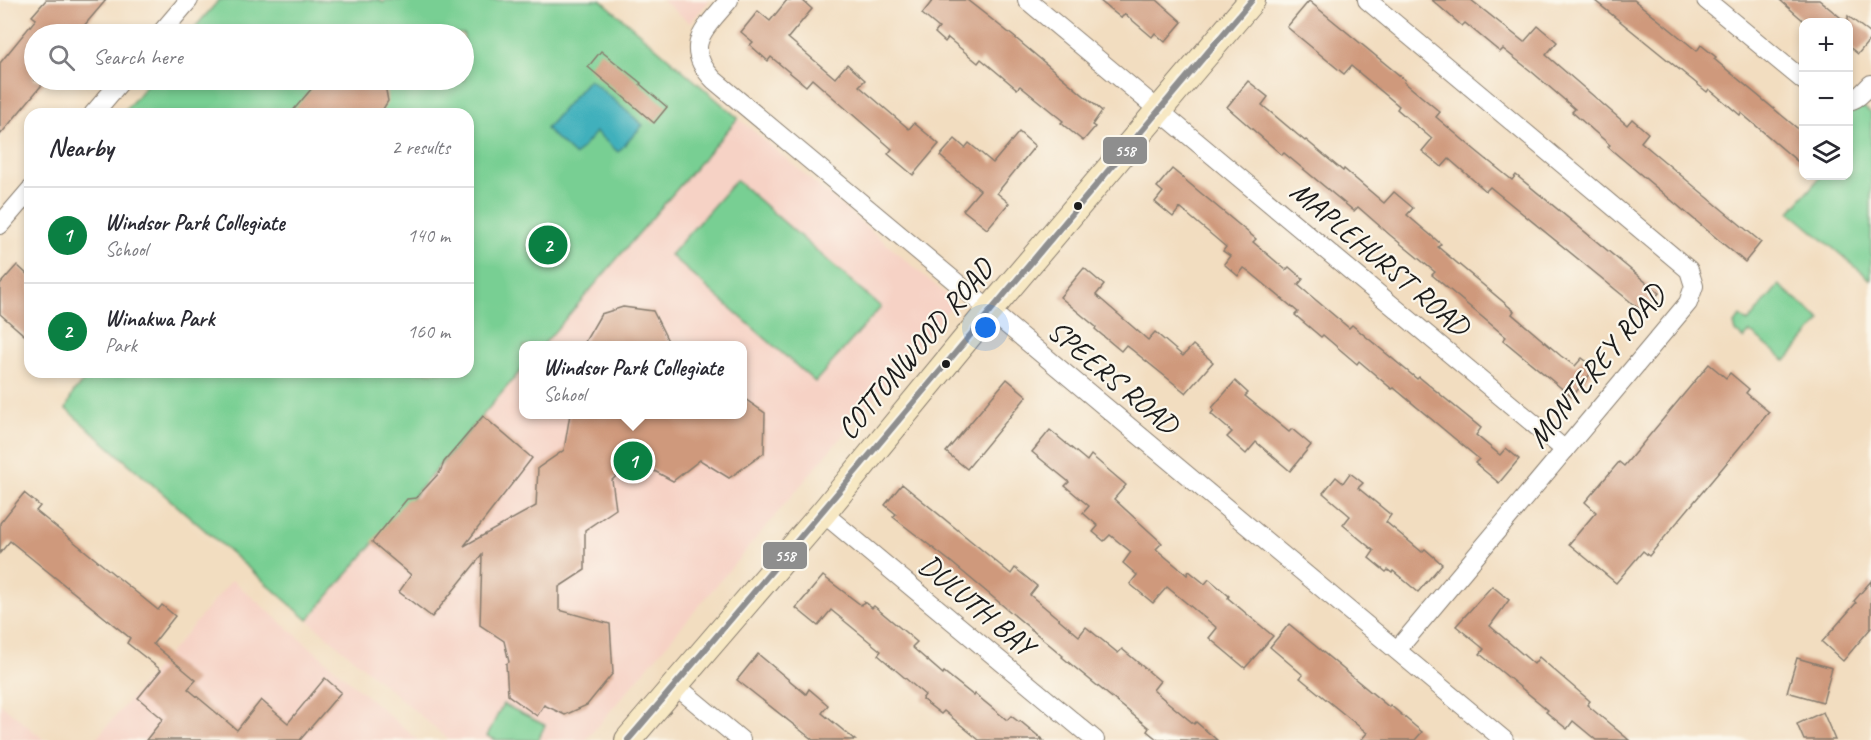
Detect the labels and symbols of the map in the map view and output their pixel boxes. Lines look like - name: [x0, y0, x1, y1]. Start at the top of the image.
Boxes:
- line badge: 558: [1102, 136, 1148, 165]
- text: 558: [1114, 141, 1137, 161]
- street label: MAPLEHURST ROAD: [1283, 172, 1479, 346]
- unlabelled marker: [1072, 200, 1084, 212]
- pin: 2: [528, 222, 568, 268]
- street label: COTTONWOOD ROAD: [828, 249, 1003, 447]
- street label: MONTEREY ROAD: [1519, 275, 1675, 455]
- street label: SPEERS ROAD: [1040, 311, 1188, 444]
- your location: [971, 313, 1000, 342]
- unlabelled marker: [940, 358, 952, 370]
- pin: 1: [614, 438, 652, 484]
- line badge: 558: [762, 541, 808, 570]
- text: 558: [774, 546, 797, 566]
- street label: DULUTH BAY: [911, 546, 1046, 667]

